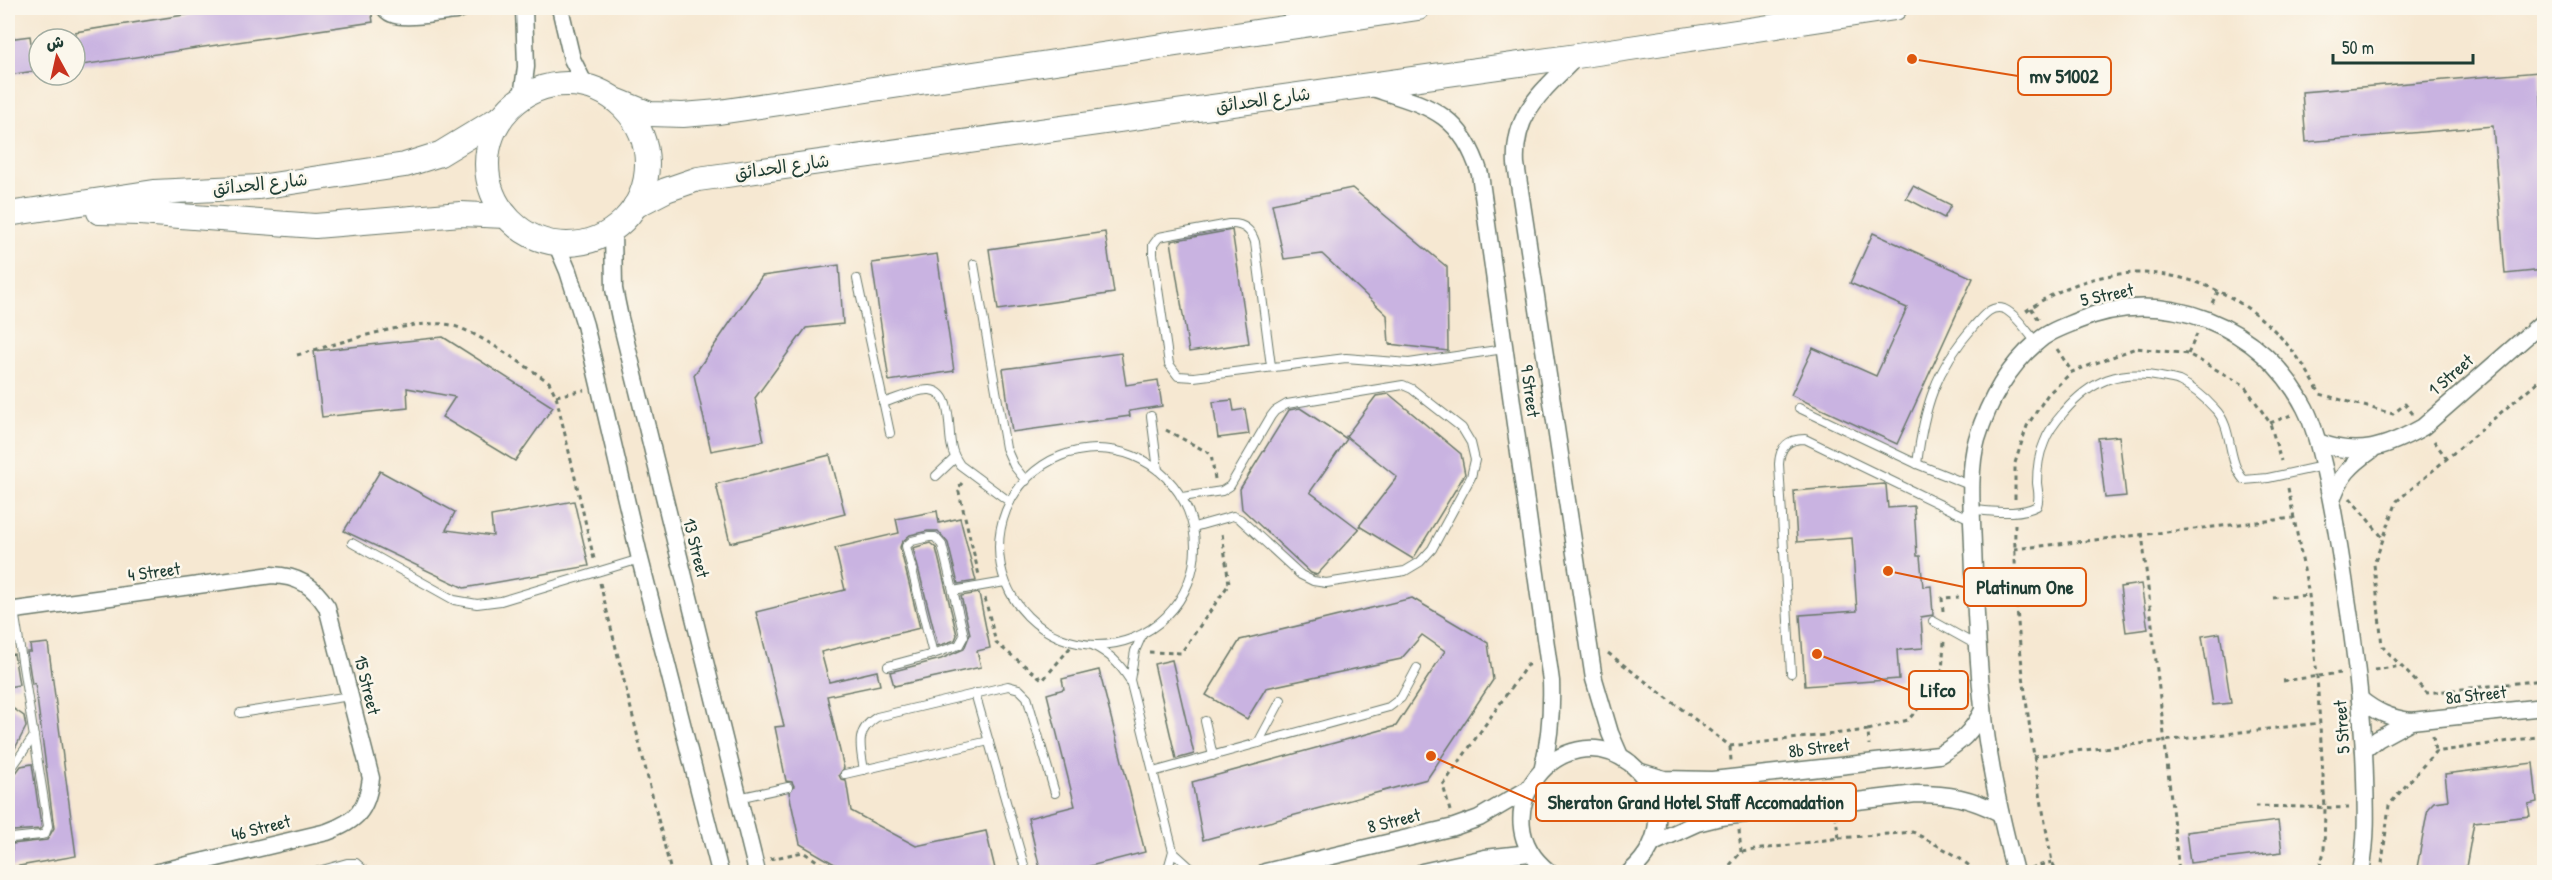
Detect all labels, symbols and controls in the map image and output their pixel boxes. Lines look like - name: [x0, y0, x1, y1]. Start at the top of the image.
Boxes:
- north arrow: [27, 27, 87, 87]
- scale bar: [2333, 27, 2472, 65]
- text: ش: [45, 30, 65, 54]
- text: 50 m: [2342, 35, 2374, 60]
- callout: mv 51002: [2018, 57, 2111, 95]
- text: mv 51002: [2029, 62, 2099, 89]
- street label: شارع الحدائق: [1214, 80, 1312, 119]
- street label: شارع الحدائق: [733, 147, 831, 186]
- street label: شارع الحدائق: [211, 166, 309, 201]
- street label: 5 Street: [2078, 277, 2137, 312]
- street label: 1 Street: [2423, 347, 2479, 401]
- street label: 9 Street: [1514, 363, 1547, 420]
- street label: 13 Street: [677, 515, 716, 581]
- street label: 4 Street: [126, 555, 183, 588]
- callout: Platinum One: [1964, 568, 2086, 606]
- text: Platinum One: [1976, 573, 2074, 600]
- street label: 15 Street: [348, 653, 387, 718]
- callout: Lifco: [1909, 671, 1968, 709]
- text: Lifco: [1921, 676, 1955, 703]
- street label: 8a Street: [2444, 679, 2508, 710]
- street label: 5 Street: [2327, 699, 2356, 755]
- street label: 8b Street: [1787, 731, 1852, 764]
- callout: Sheraton Grand Hotel Staff Accomadation: [1536, 783, 1856, 821]
- text: Sheraton Grand Hotel Staff Accomadation: [1548, 788, 1844, 815]
- street label: 8 Street: [1365, 802, 1424, 839]
- street label: 46 Street: [229, 808, 294, 847]

